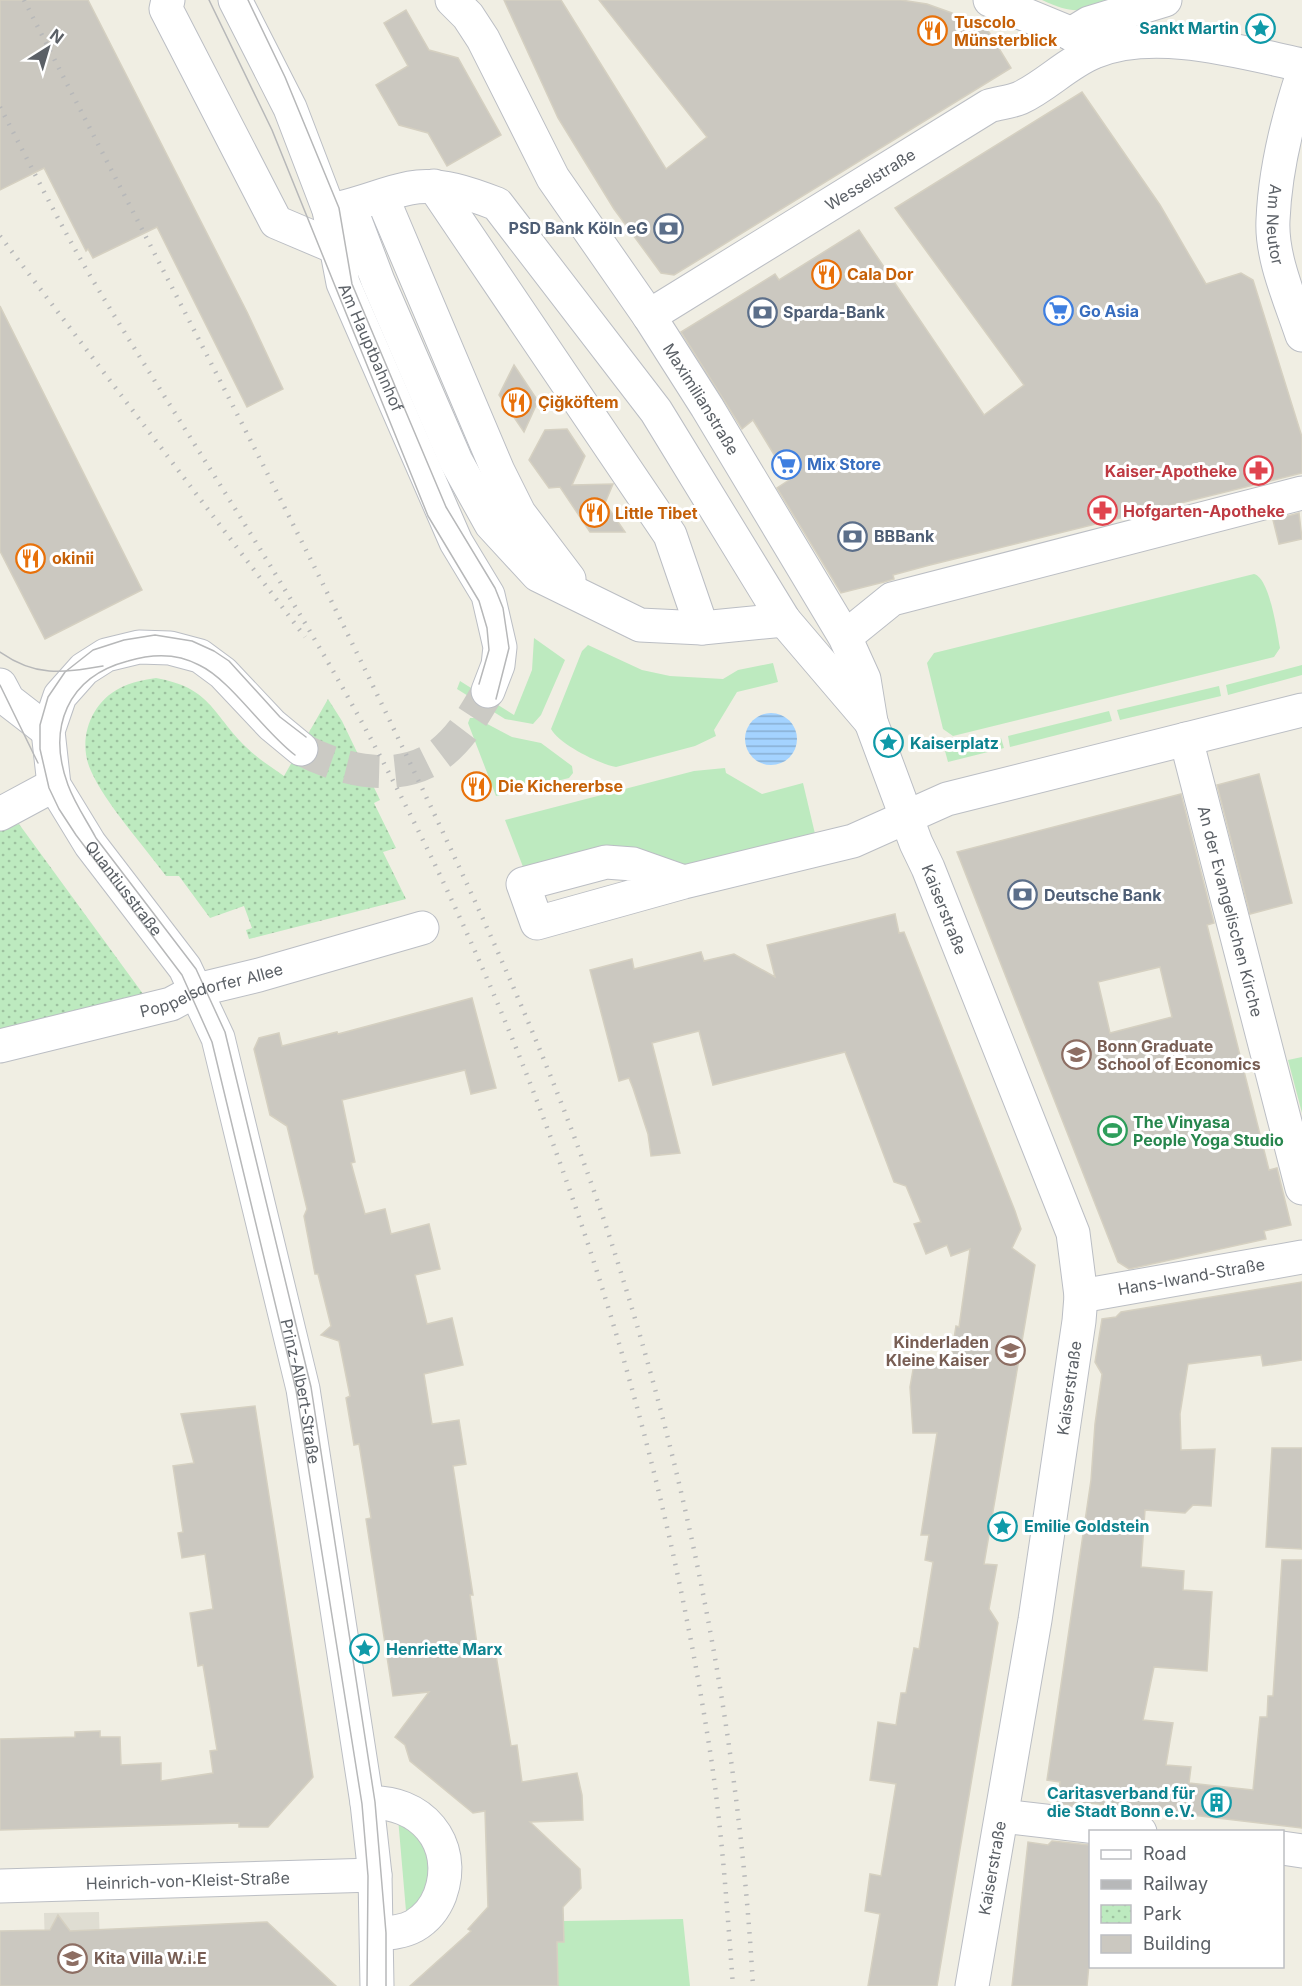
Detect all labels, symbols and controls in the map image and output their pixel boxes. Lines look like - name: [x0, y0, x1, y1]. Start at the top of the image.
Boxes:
- place label: Tuscolo Münsterblick: [954, 12, 1058, 50]
- place icon: Sankt Martin: [1244, 12, 1276, 44]
- restaurant icon: Tuscolo Münsterblick: [917, 15, 949, 47]
- north arrow: [18, 18, 78, 78]
- place label: Sankt Martin: [1139, 18, 1239, 38]
- text: N: [46, 24, 68, 48]
- street label: Wesselstraße: [821, 144, 919, 215]
- street label: Am Neutor: [1263, 183, 1288, 267]
- bank icon: PSD Bank Köln eG: [653, 212, 685, 244]
- place label: PSD Bank Köln eG: [509, 218, 648, 238]
- restaurant icon: Cala Dor: [810, 258, 842, 290]
- place label: Cala Dor: [847, 264, 914, 284]
- street label: Am Hauptbahnhof: [334, 280, 408, 415]
- supermarket icon: Go Asia: [1042, 295, 1074, 327]
- bank icon: Sparda-Bank: [746, 296, 778, 328]
- place label: Go Asia: [1079, 301, 1139, 321]
- place label: Sparda-Bank: [783, 302, 886, 322]
- street label: Maximilianstraße: [659, 339, 743, 459]
- restaurant icon: Çiğköftem: [501, 386, 533, 418]
- place label: Çiğköftem: [538, 392, 619, 412]
- supermarket icon: Mix Store: [770, 448, 802, 480]
- place label: Mix Store: [807, 454, 881, 474]
- pharmacy icon: Kaiser-Apotheke: [1242, 455, 1274, 487]
- place label: Kaiser-Apotheke: [1105, 461, 1237, 481]
- pharmacy icon: Hofgarten-Apotheke: [1086, 495, 1118, 527]
- restaurant icon: Little Tibet: [578, 497, 610, 529]
- place label: Hofgarten-Apotheke: [1123, 501, 1285, 521]
- place label: Little Tibet: [615, 503, 698, 523]
- bank icon: BBBank: [837, 520, 869, 552]
- place label: BBBank: [874, 526, 935, 546]
- restaurant icon: okinii: [15, 542, 47, 574]
- place label: okinii: [52, 548, 94, 568]
- place icon: Kaiserplatz: [873, 727, 905, 759]
- place label: Kaiserplatz: [910, 733, 999, 753]
- restaurant icon: Die Kichererbse: [461, 770, 493, 802]
- place label: Die Kichererbse: [498, 776, 623, 796]
- street label: An der Evangelischen Kirche: [1194, 804, 1267, 1019]
- street label: Quantiusstraße: [81, 836, 167, 940]
- street label: Kaiserstraße: [918, 861, 971, 957]
- bank icon: Deutsche Bank: [1007, 879, 1039, 911]
- place label: Deutsche Bank: [1044, 885, 1162, 905]
- street label: Poppelsdorfer Allee: [138, 959, 285, 1021]
- place label: Bonn Graduate School of Economics: [1097, 1036, 1261, 1074]
- school or university icon: Bonn Graduate School of Economics: [1060, 1039, 1092, 1071]
- place label: The Vinyasa People Yoga Studio: [1133, 1112, 1284, 1150]
- sports icon: The Vinyasa People Yoga Studio: [1096, 1115, 1128, 1147]
- street label: Hans-Iwand-Straße: [1116, 1254, 1266, 1299]
- street label: Prinz-Albert-Straße: [276, 1317, 324, 1465]
- place label: Kinderladen Kleine Kaiser: [886, 1332, 989, 1370]
- school or university icon: Kinderladen Kleine Kaiser: [994, 1335, 1026, 1367]
- street label: Kaiserstraße: [1052, 1339, 1086, 1437]
- place icon: Emilie Goldstein: [987, 1510, 1019, 1542]
- place label: Emilie Goldstein: [1024, 1516, 1149, 1536]
- place icon: Henriette Marx: [349, 1633, 381, 1665]
- place label: Henriette Marx: [386, 1639, 503, 1659]
- place label: Caritasverband für die Stadt Bonn e.V.: [1047, 1783, 1195, 1821]
- building icon: Caritasverband für die Stadt Bonn e.V.: [1200, 1786, 1232, 1818]
- street label: Kaiserstraße: [974, 1819, 1010, 1917]
- legend: [1089, 1830, 1284, 1968]
- text: Road: [1143, 1843, 1186, 1864]
- street label: Heinrich-von-Kleist-Straße: [86, 1868, 290, 1893]
- text: Railway: [1143, 1873, 1208, 1894]
- text: Park: [1143, 1903, 1182, 1924]
- text: Building: [1143, 1933, 1211, 1954]
- school or university icon: Kita Villa W.i.E: [57, 1942, 89, 1974]
- place label: Kita Villa W.i.E: [94, 1948, 207, 1968]

